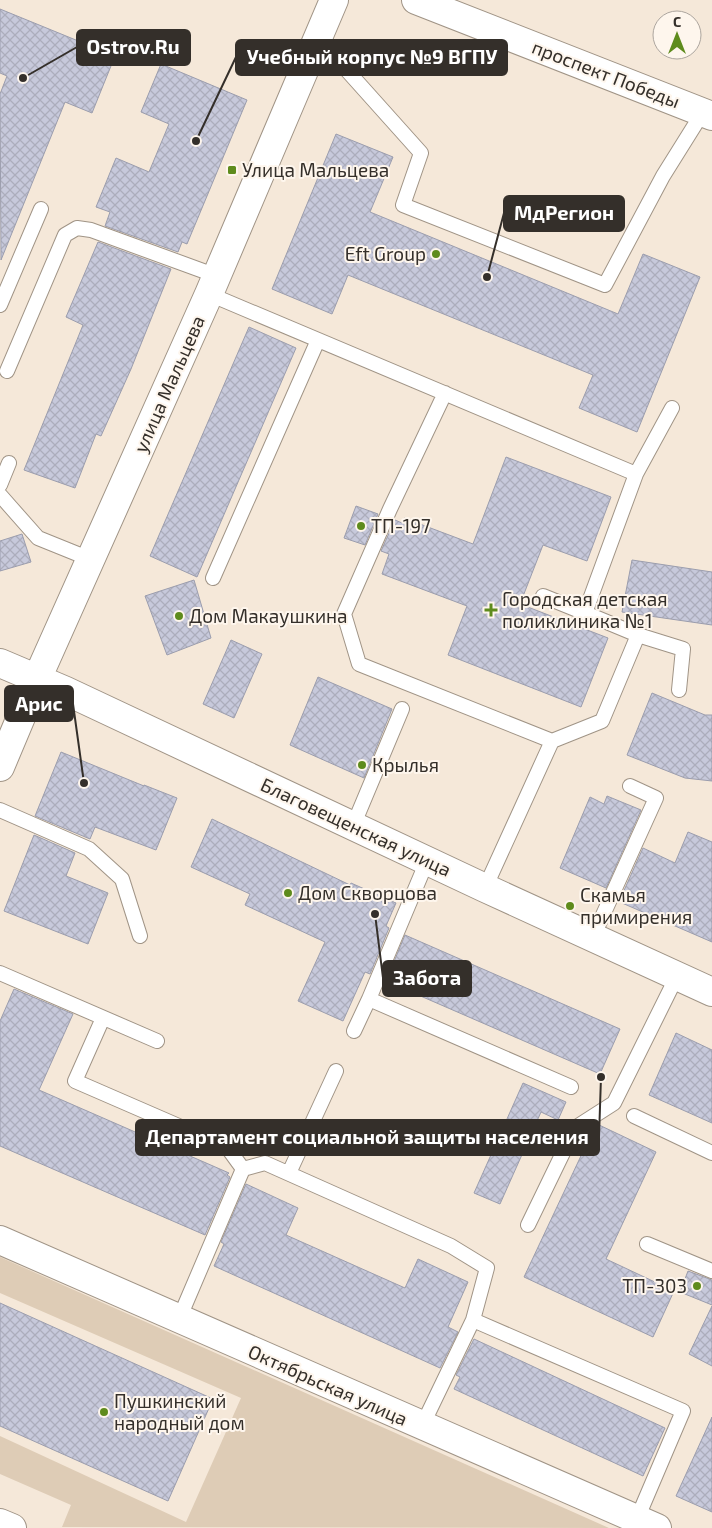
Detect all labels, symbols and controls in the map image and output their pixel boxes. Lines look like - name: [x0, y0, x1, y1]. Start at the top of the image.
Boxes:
- north arrow: [652, 10, 702, 60]
- text: С: [673, 13, 681, 30]
- callout: Ostrov.Ru: [77, 30, 190, 65]
- text: Ostrov.Ru: [87, 34, 180, 58]
- street label: проспект Победы: [529, 35, 683, 112]
- callout: Учебный корпус №9 ВГПУ: [236, 40, 507, 75]
- text: Учебный корпус №9 ВГПУ: [247, 44, 498, 68]
- place label: Улица Мальцева: [242, 158, 389, 181]
- marker: Улица Мальцева: [226, 164, 238, 176]
- callout: МдРегион: [504, 196, 624, 231]
- text: МдРегион: [514, 200, 614, 224]
- place label: Eft Group: [345, 242, 426, 265]
- marker: Eft Group: [430, 248, 442, 260]
- street label: улица Мальцева: [128, 312, 210, 456]
- place label: ТП-197: [371, 514, 431, 537]
- marker: ТП-197: [355, 520, 367, 532]
- place label: Городская детская поликлиника №1: [502, 587, 668, 632]
- marker: Городская детская поликлиника №1: [484, 603, 498, 617]
- place label: Дом Макаушкина: [189, 604, 348, 628]
- marker: Дом Макаушкина: [173, 610, 185, 622]
- callout: Арис: [5, 686, 73, 721]
- text: Арис: [15, 691, 63, 715]
- place label: Крылья: [372, 753, 439, 776]
- marker: Крылья: [356, 759, 368, 771]
- street label: Благовещенская улица: [257, 772, 455, 882]
- place label: Дом Скворцова: [298, 881, 437, 904]
- place label: Скамья примирения: [580, 883, 692, 928]
- marker: Дом Скворцова: [282, 887, 294, 899]
- marker: Скамья примирения: [564, 900, 576, 912]
- callout: Забота: [383, 961, 471, 996]
- text: Забота: [393, 965, 461, 989]
- callout: Департамент социальной защиты населения: [136, 1120, 599, 1155]
- text: Департамент социальной защиты населения: [145, 1124, 589, 1148]
- place label: ТП-303: [622, 1274, 687, 1297]
- marker: ТП-303: [691, 1280, 703, 1292]
- street label: Октябрьская улица: [245, 1339, 411, 1431]
- place label: Пушкинский народный дом: [114, 1389, 245, 1434]
- marker: Пушкинский народный дом: [98, 1406, 110, 1418]

